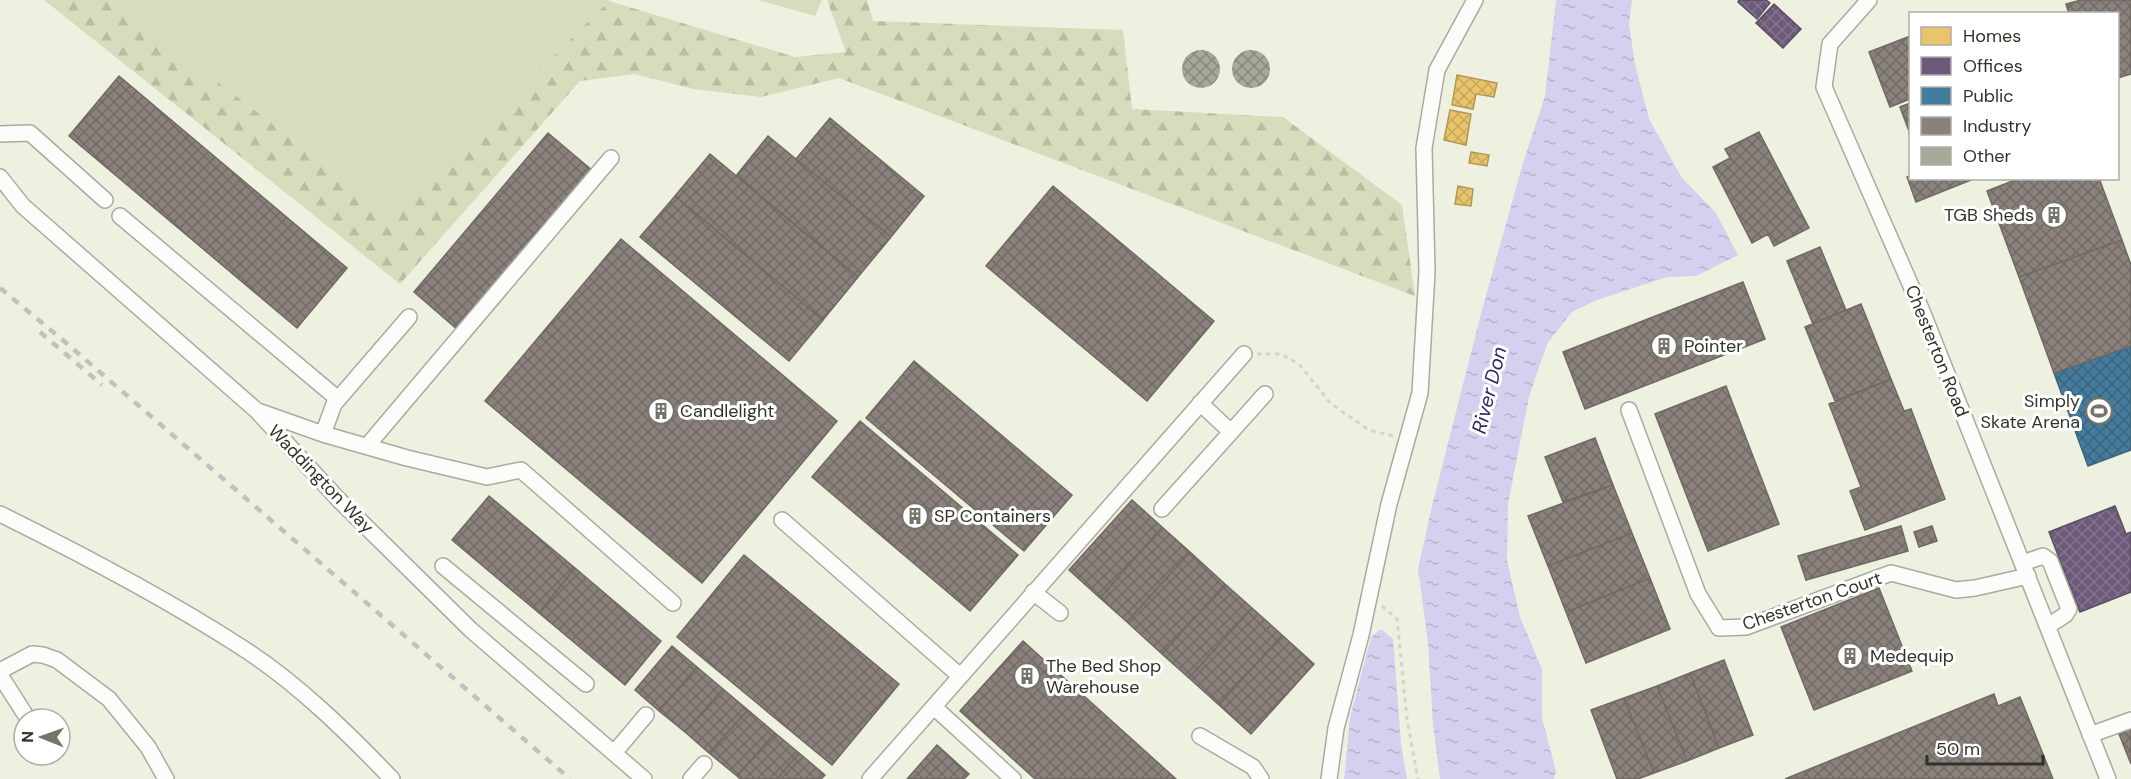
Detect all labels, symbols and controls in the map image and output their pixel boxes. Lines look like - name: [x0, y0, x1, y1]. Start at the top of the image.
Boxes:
- legend: [1909, 12, 2119, 180]
- text: Homes: [1963, 24, 2021, 48]
- text: Offices: [1963, 54, 2023, 78]
- text: Public: [1963, 84, 2014, 108]
- text: Industry: [1963, 114, 2032, 138]
- text: Other: [1963, 144, 2012, 168]
- building icon: TGB Sheds: [2039, 200, 2069, 230]
- place label: TGB Sheds: [1944, 203, 2034, 227]
- street label: Chesterton Road: [1900, 281, 1974, 421]
- building icon: Pointer: [1649, 331, 1679, 361]
- place label: Pointer: [1684, 334, 1743, 358]
- water label: River Don: [1466, 344, 1512, 436]
- place label: Simply Skate Arena: [1981, 389, 2080, 434]
- building icon: Candlelight: [646, 396, 676, 426]
- sports icon: Simply Skate Arena: [2084, 396, 2114, 426]
- place label: Candlelight: [680, 399, 774, 423]
- street label: Waddington Way: [263, 419, 379, 539]
- building icon: SP Containers: [900, 501, 930, 531]
- place label: SP Containers: [934, 504, 1051, 528]
- street label: Chesterton Court: [1739, 566, 1885, 636]
- building icon: Medequip: [1835, 641, 1865, 671]
- place label: Medequip: [1870, 644, 1954, 668]
- place label: The Bed Shop Warehouse: [1046, 654, 1161, 699]
- building icon: The Bed Shop Warehouse: [1012, 661, 1042, 691]
- north arrow: [12, 707, 72, 767]
- scale bar: [1927, 728, 2042, 766]
- text: N: [17, 731, 38, 743]
- text: 50 m: [1936, 737, 1980, 761]

